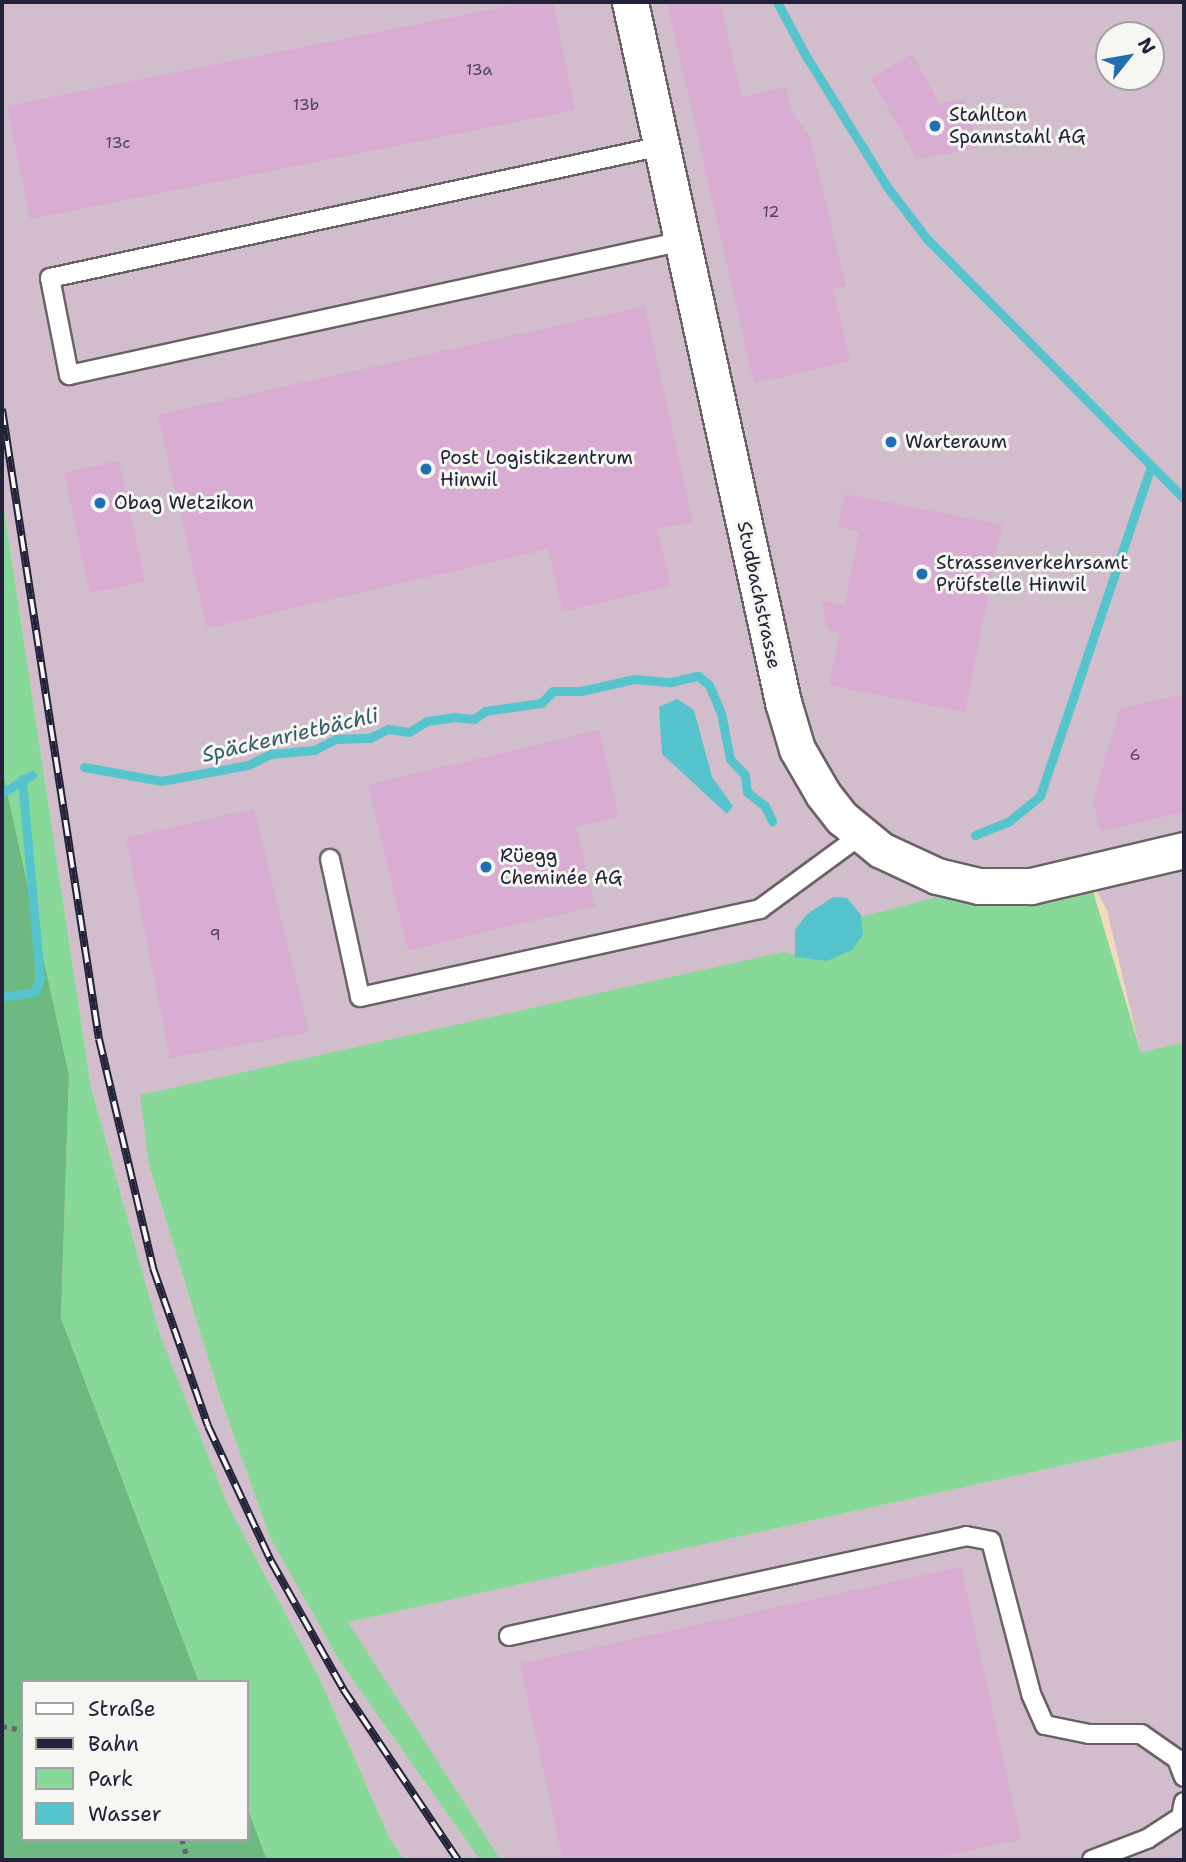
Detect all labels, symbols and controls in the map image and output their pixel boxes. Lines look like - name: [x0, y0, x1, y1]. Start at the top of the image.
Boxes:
- north arrow: [1095, 21, 1165, 91]
- text: N: [1132, 33, 1161, 59]
- house number: 13a: [466, 60, 492, 80]
- house number: 13b: [293, 95, 319, 115]
- place label: Stahlton Spannstahl AG: [949, 104, 1086, 148]
- marker: Stahlton Spannstahl AG: [927, 118, 943, 134]
- house number: 13c: [106, 133, 130, 153]
- house number: 12: [762, 202, 780, 222]
- place label: Warteraum: [905, 431, 1007, 453]
- marker: Warteraum: [883, 434, 899, 450]
- place label: Post Logistikzentrum Hinwil: [440, 447, 633, 491]
- marker: Post Logistikzentrum Hinwil: [418, 461, 434, 477]
- place label: Obag Wetzikon: [114, 492, 254, 514]
- marker: Obag Wetzikon: [92, 495, 108, 511]
- street label: Studbachstrasse: [732, 519, 786, 671]
- place label: Strassenverkehrsamt Prüfstelle Hinwil: [936, 552, 1129, 596]
- marker: Strassenverkehrsamt Prüfstelle Hinwil: [914, 566, 930, 582]
- water label: Späckenrietbächli: [199, 702, 381, 768]
- house number: 6: [1129, 745, 1141, 765]
- place label: Rüegg Cheminée AG: [500, 845, 622, 889]
- marker: Rüegg Cheminée AG: [478, 859, 494, 875]
- house number: 9: [209, 925, 221, 945]
- legend: [21, 1680, 248, 1841]
- text: Straße: [88, 1695, 156, 1723]
- text: Bahn: [88, 1730, 139, 1758]
- text: Park: [88, 1765, 133, 1793]
- text: Wasser: [88, 1800, 162, 1828]

